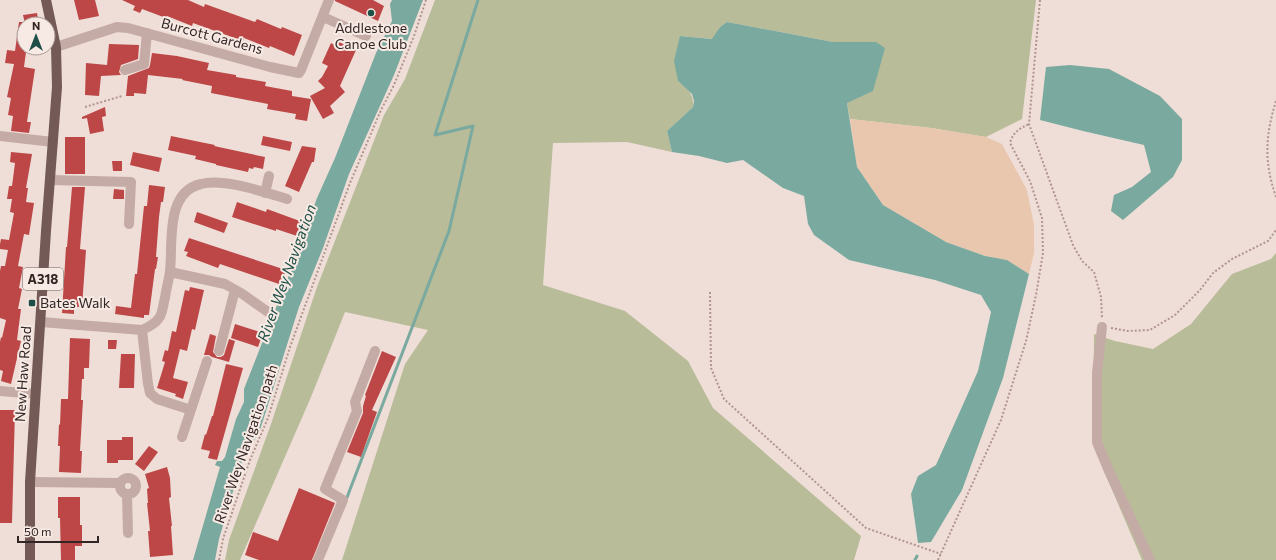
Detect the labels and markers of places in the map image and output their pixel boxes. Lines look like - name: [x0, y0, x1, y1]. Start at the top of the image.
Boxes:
- marker: Addlestone Canoe Club: [366, 8, 376, 18]
- place label: Addlestone Canoe Club: [335, 19, 407, 52]
- place label: Bates Walk: [40, 294, 111, 311]
- marker: Bates Walk: [27, 298, 37, 308]

